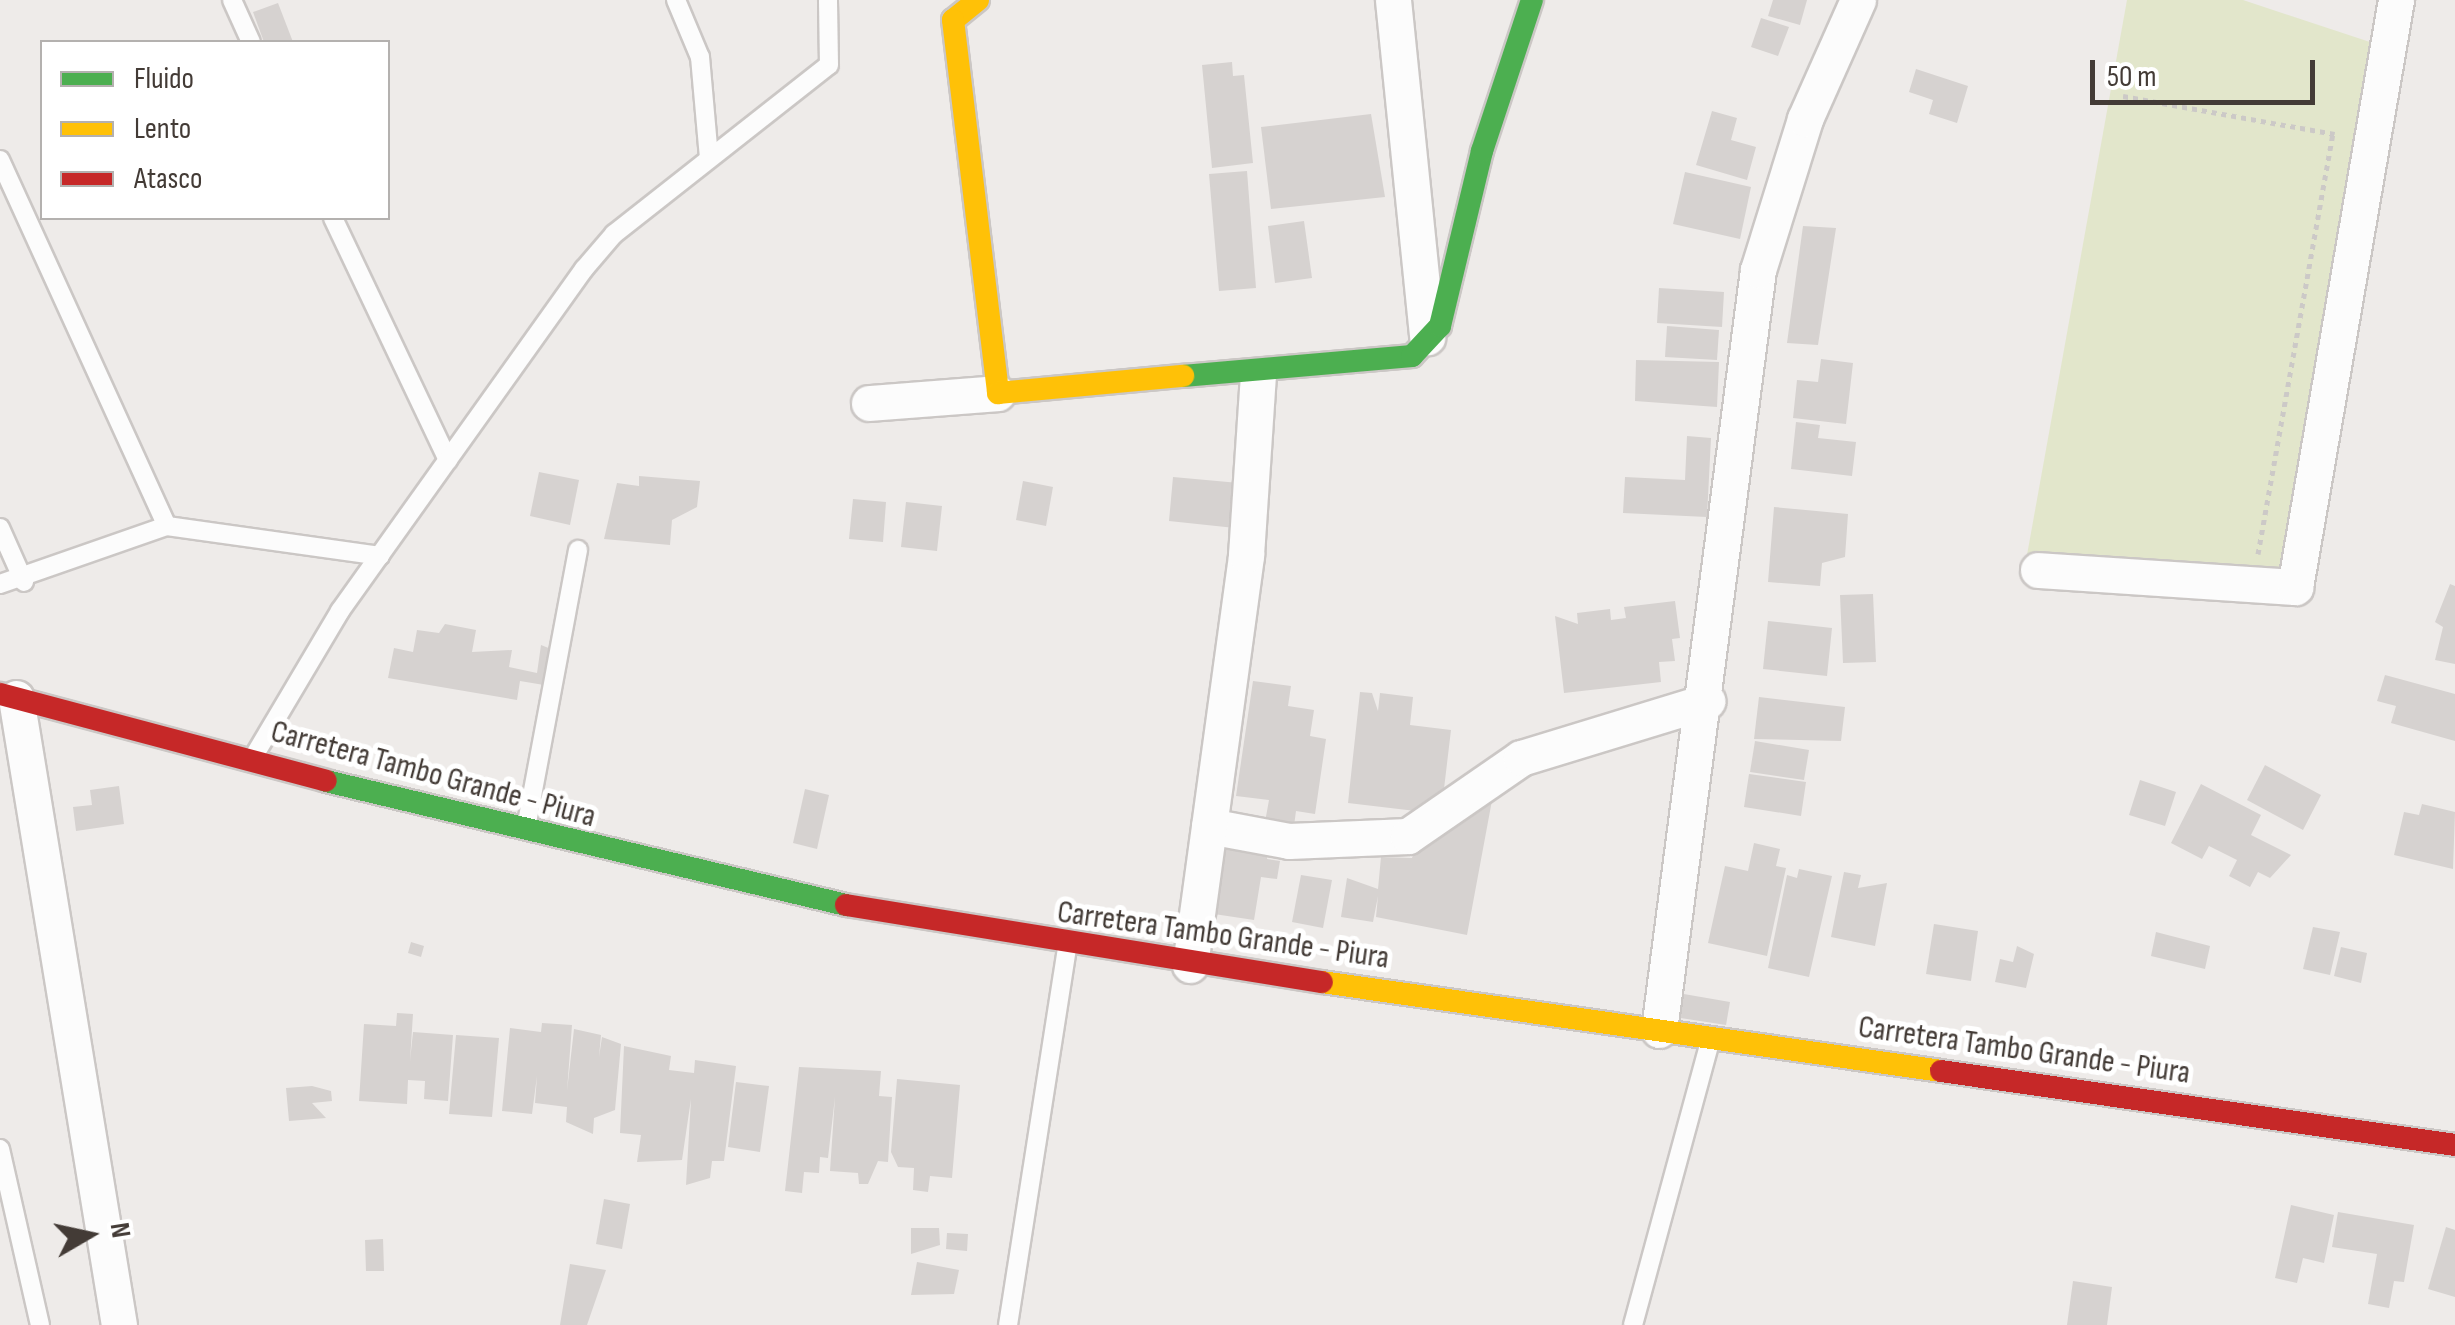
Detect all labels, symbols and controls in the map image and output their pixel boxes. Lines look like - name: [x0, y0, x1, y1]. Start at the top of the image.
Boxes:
- legend: [40, 40, 390, 220]
- scale bar: [2095, 40, 2320, 102]
- text: 50 m: [2107, 59, 2156, 95]
- text: Fluido: [134, 61, 194, 97]
- text: Lento: [134, 111, 191, 147]
- text: Atasco: [134, 161, 203, 197]
- street label: Carretera Tambo Grande - Piura: [266, 713, 600, 837]
- street label: Carretera Tambo Grande - Piura: [1055, 894, 1391, 978]
- street label: Carretera Tambo Grande - Piura: [1856, 1009, 2192, 1093]
- north arrow: [40, 1185, 140, 1285]
- text: N: [103, 1220, 138, 1240]

